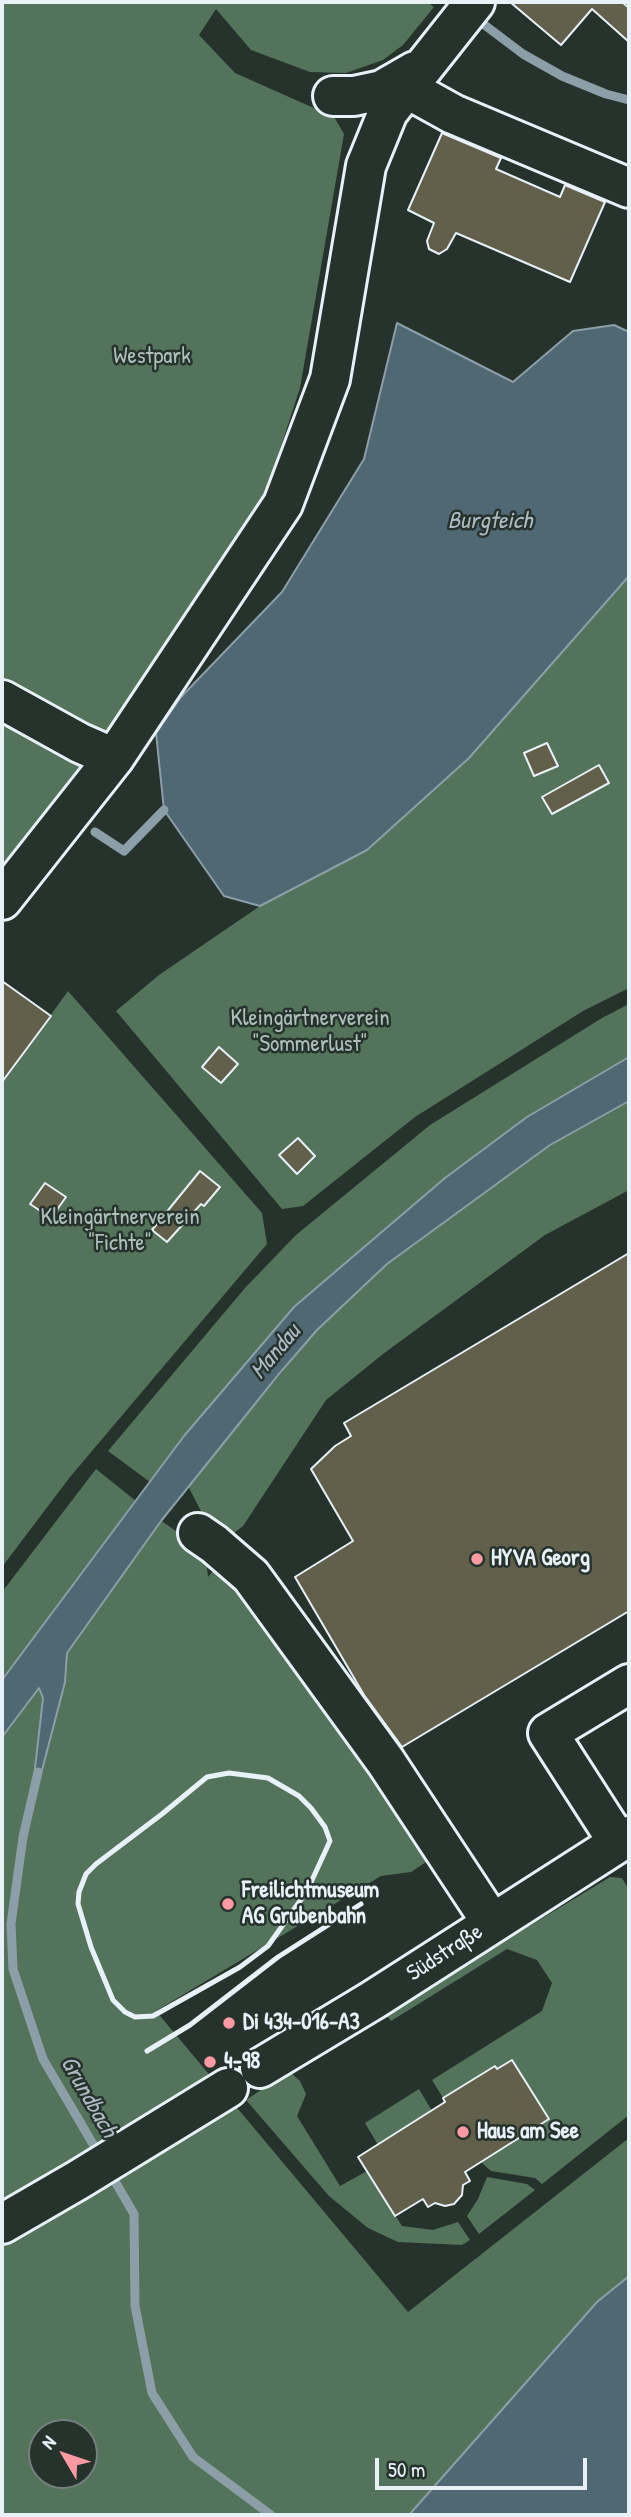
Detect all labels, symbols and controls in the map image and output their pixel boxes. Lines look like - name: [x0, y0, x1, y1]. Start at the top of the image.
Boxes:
- park label: Westpark: [113, 343, 191, 371]
- water label: Burgteich: [448, 508, 532, 536]
- park label: Kleingärtnerverein "Sommerlust": [230, 1005, 390, 1059]
- park label: Kleingärtnerverein "Fichte": [40, 1204, 200, 1258]
- water label: Mandau: [245, 1319, 307, 1385]
- place label: HYVA Georg: [491, 1545, 590, 1573]
- marker: HYVA Georg: [469, 1551, 485, 1567]
- place label: Freilichtmuseum AG Grubenbahn: [242, 1877, 379, 1931]
- marker: Freilichtmuseum AG Grubenbahn: [220, 1896, 236, 1912]
- street label: Südstraße: [402, 1918, 488, 1988]
- place label: Di 434-016-A3: [243, 2009, 360, 2037]
- marker: Di 434-016-A3: [221, 2015, 237, 2031]
- place label: 4-98: [224, 2048, 260, 2076]
- water label: Grundbach: [53, 2051, 123, 2143]
- marker: 4-98: [202, 2054, 218, 2070]
- place label: Haus am See: [477, 2118, 579, 2146]
- marker: Haus am See: [455, 2124, 471, 2140]
- north arrow: [28, 2419, 98, 2489]
- text: N: [35, 2430, 62, 2454]
- scale bar: [379, 2444, 591, 2488]
- text: 50 m: [388, 2455, 425, 2484]

